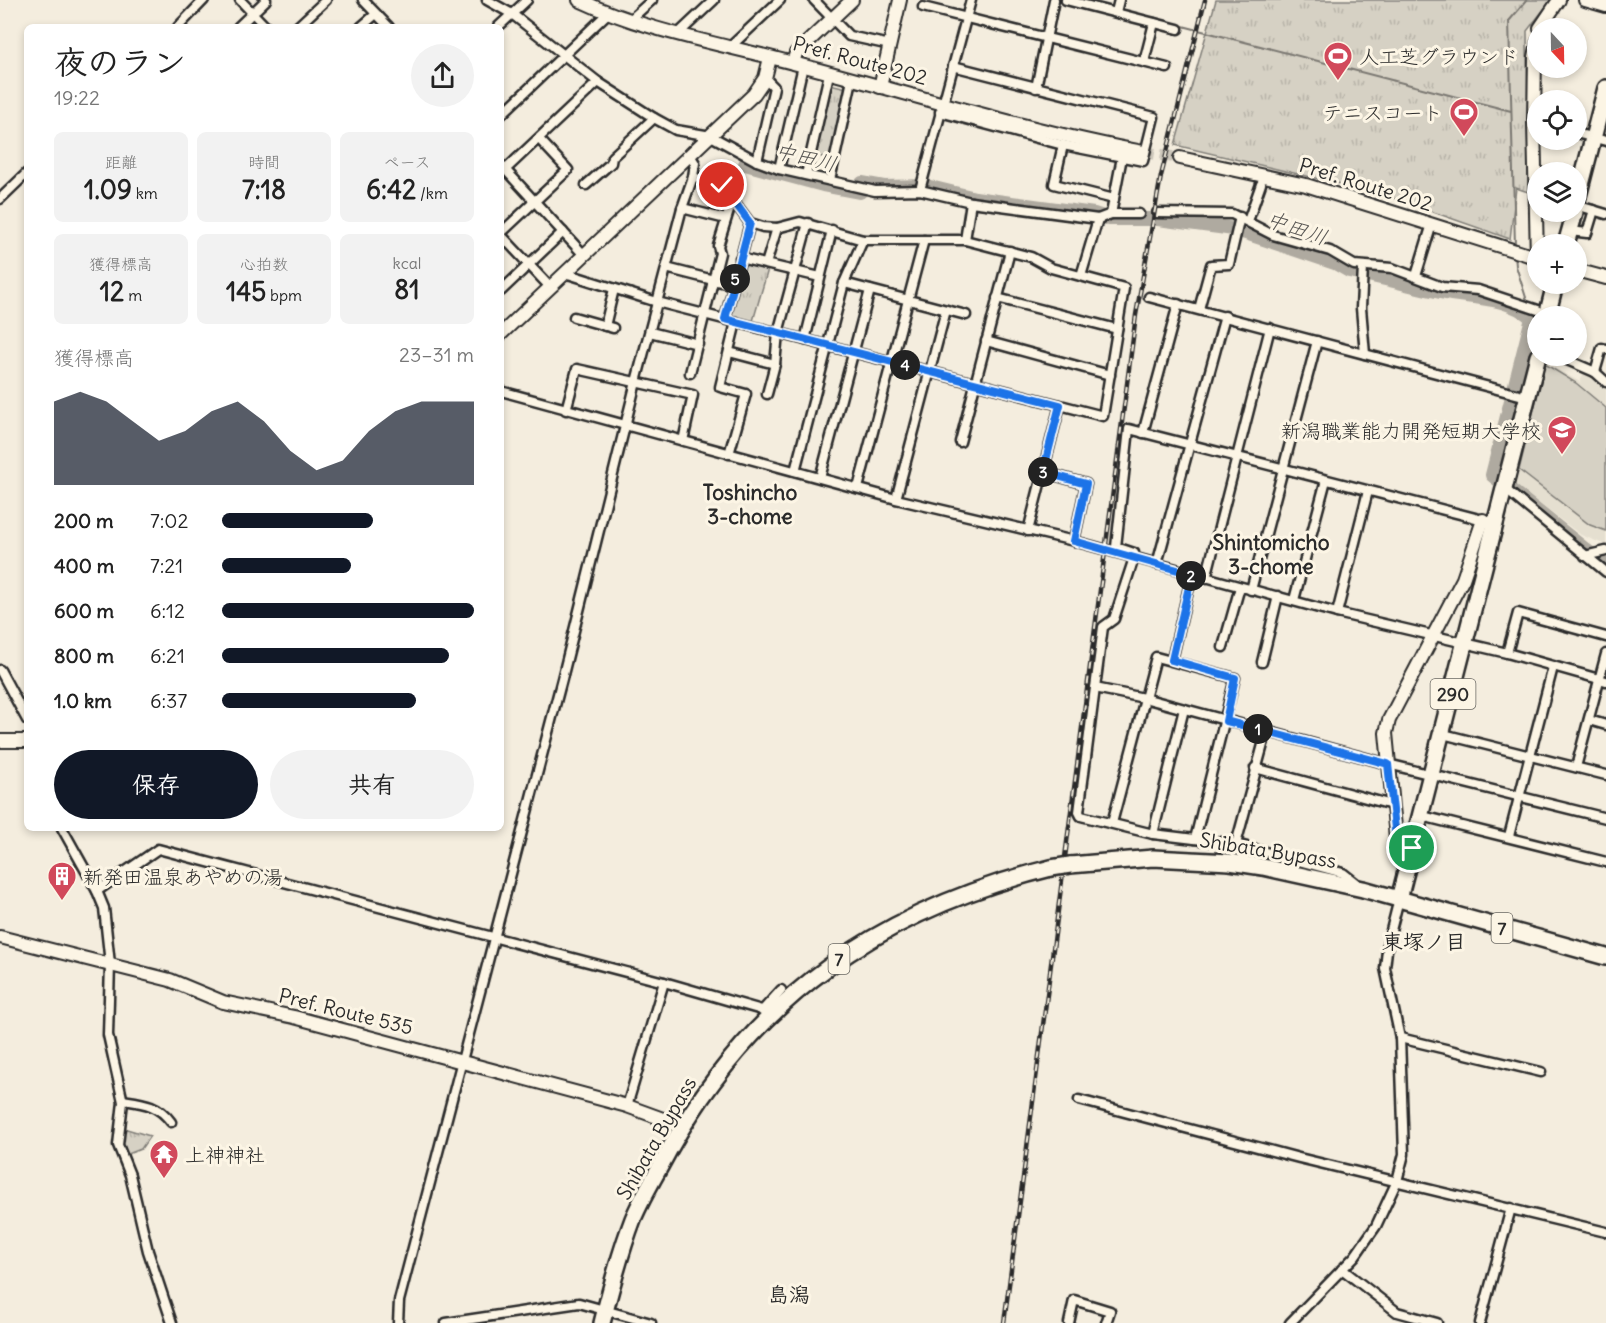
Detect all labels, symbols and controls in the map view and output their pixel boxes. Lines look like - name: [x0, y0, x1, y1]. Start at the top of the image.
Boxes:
- north arrow: [1527, 18, 1587, 78]
- map controls: [1527, 18, 1587, 366]
- street label: Pref. Route 202: [790, 30, 930, 90]
- sports icon: 人工芝グラウンド: [1322, 40, 1354, 82]
- text: 夜のラン: [54, 41, 186, 83]
- button: share: [411, 44, 474, 107]
- place label: 人工芝グラウンド: [1359, 44, 1519, 69]
- text: 19:22: [54, 85, 100, 110]
- button: locate: [1527, 90, 1587, 150]
- sports icon: テニスコート: [1448, 96, 1480, 138]
- place label: テニスコート: [1323, 100, 1443, 125]
- water label: 中田川: [772, 136, 840, 178]
- text: 距離: [105, 152, 137, 172]
- text: 時間: [248, 152, 280, 172]
- text: ペース: [383, 152, 431, 172]
- street label: Pref. Route 202: [1296, 152, 1436, 216]
- pin: [696, 159, 747, 210]
- button: layers: [1527, 162, 1587, 222]
- icon: check: [705, 168, 738, 201]
- text: 1.09: [84, 173, 132, 206]
- text: 7:18: [242, 173, 286, 206]
- text: 6:42: [366, 173, 416, 206]
- text: km: [132, 183, 158, 203]
- text: /km: [416, 183, 448, 203]
- water label: 中田川: [1263, 205, 1331, 251]
- button: +: [1527, 234, 1587, 294]
- text: kcal: [393, 253, 421, 273]
- text: 獲得標高: [89, 254, 153, 274]
- text: 心拍数: [240, 254, 288, 274]
- pin: 5: [720, 264, 750, 294]
- text: 5: [730, 269, 740, 289]
- text: 81: [394, 273, 420, 306]
- text: 12: [100, 275, 124, 308]
- text: 145: [226, 275, 266, 308]
- text: m: [124, 285, 142, 305]
- text: bpm: [266, 285, 302, 305]
- button: −: [1527, 306, 1587, 366]
- text: 23–31 m: [399, 342, 474, 367]
- text: 獲得標高: [54, 345, 134, 370]
- pin: 4: [890, 350, 920, 380]
- text: 4: [900, 355, 910, 375]
- school or university icon: 新潟職業能力開発短期大学校: [1546, 414, 1578, 456]
- place label: 新潟職業能力開発短期大学校: [1281, 418, 1541, 443]
- pin: 3: [1028, 457, 1058, 487]
- text: 3: [1038, 462, 1048, 482]
- district label: Toshincho 3-chome: [703, 479, 797, 530]
- text: 200 m: [54, 508, 114, 533]
- text: 7:02: [150, 508, 188, 533]
- district label: Shintomicho 3-chome: [1212, 529, 1330, 580]
- text: 400 m: [54, 553, 114, 578]
- text: 7:21: [150, 553, 183, 578]
- pin: 2: [1176, 561, 1206, 591]
- text: 2: [1187, 566, 1195, 586]
- text: 600 m: [54, 598, 114, 623]
- text: 6:12: [150, 598, 185, 623]
- text: 800 m: [54, 643, 114, 668]
- text: 6:21: [150, 643, 185, 668]
- road number: 290: [1430, 679, 1476, 709]
- text: 1.0 km: [54, 688, 112, 713]
- text: 6:37: [150, 688, 187, 713]
- pin: 1: [1243, 714, 1273, 744]
- text: 1: [1255, 719, 1261, 739]
- button: 保存: [54, 750, 258, 819]
- button: 共有: [270, 750, 474, 819]
- pin: [1386, 822, 1437, 873]
- street label: Shibata Bypass: [1198, 827, 1338, 873]
- icon: arrive: [1395, 831, 1428, 864]
- building icon: 新発田温泉あやめの湯: [46, 860, 78, 902]
- place label: 新発田温泉あやめの湯: [83, 864, 283, 889]
- road number: 7: [1492, 913, 1512, 943]
- district label: 東塚ノ目: [1382, 928, 1466, 955]
- road number: 7: [828, 944, 850, 974]
- street label: Pref. Route 535: [276, 982, 416, 1040]
- street label: Shibata Bypass: [611, 1072, 701, 1204]
- temple icon: 上神神社: [148, 1138, 180, 1180]
- place label: 上神神社: [185, 1142, 265, 1167]
- district label: 島潟: [768, 1281, 810, 1308]

